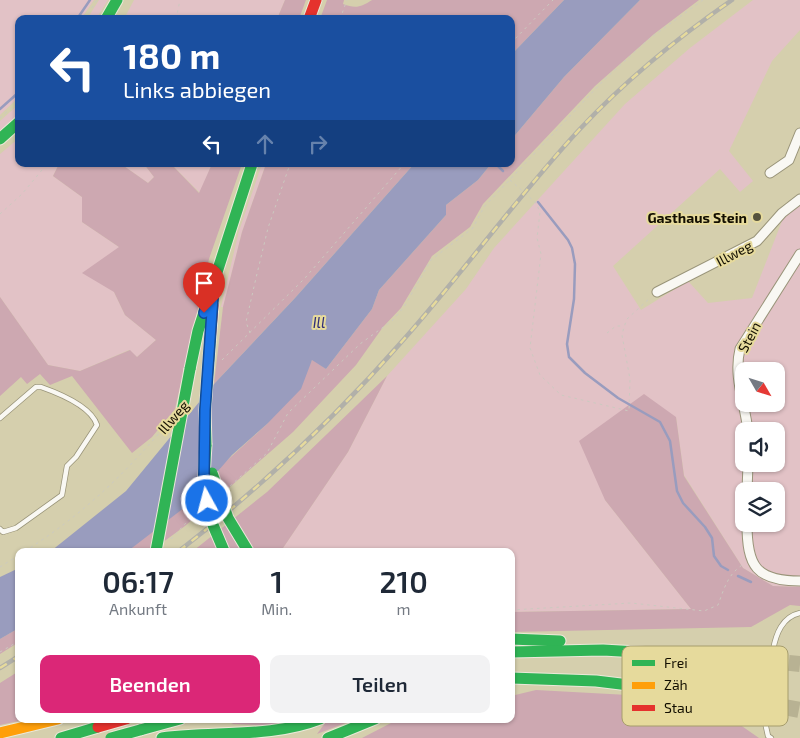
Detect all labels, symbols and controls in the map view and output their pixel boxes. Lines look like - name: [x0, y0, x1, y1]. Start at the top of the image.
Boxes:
- text: 180 m: [123, 34, 220, 76]
- icon: left: [40, 35, 105, 100]
- text: Links abbiegen: [123, 76, 271, 102]
- icon: left: [198, 130, 226, 158]
- icon: ahead: [251, 130, 279, 158]
- icon: right: [304, 130, 332, 158]
- place label: Gasthaus Stein: [648, 209, 747, 226]
- marker: Gasthaus Stein: [751, 211, 763, 223]
- street label: Illweg: [713, 236, 755, 270]
- pin: [183, 262, 225, 313]
- icon: arrive: [190, 269, 218, 297]
- water label: Ill: [313, 313, 325, 331]
- street label: Stein: [734, 319, 764, 355]
- north arrow: [735, 362, 785, 412]
- map controls: [735, 362, 785, 532]
- street label: Illweg: [154, 397, 192, 437]
- button: sound: [735, 422, 785, 472]
- position arrow: [180, 474, 232, 526]
- button: layers: [735, 482, 785, 532]
- text: 06:17: [102, 563, 174, 599]
- text: 1: [270, 563, 283, 599]
- text: 210: [379, 563, 428, 599]
- text: Ankunft: [109, 599, 167, 618]
- text: Min.: [261, 599, 292, 618]
- text: m: [397, 599, 411, 618]
- legend: [622, 646, 788, 726]
- text: Frei: [664, 654, 688, 671]
- button: Beenden: [40, 655, 260, 713]
- button: Teilen: [270, 655, 490, 713]
- text: Zäh: [664, 676, 688, 693]
- text: Stau: [664, 699, 693, 716]

